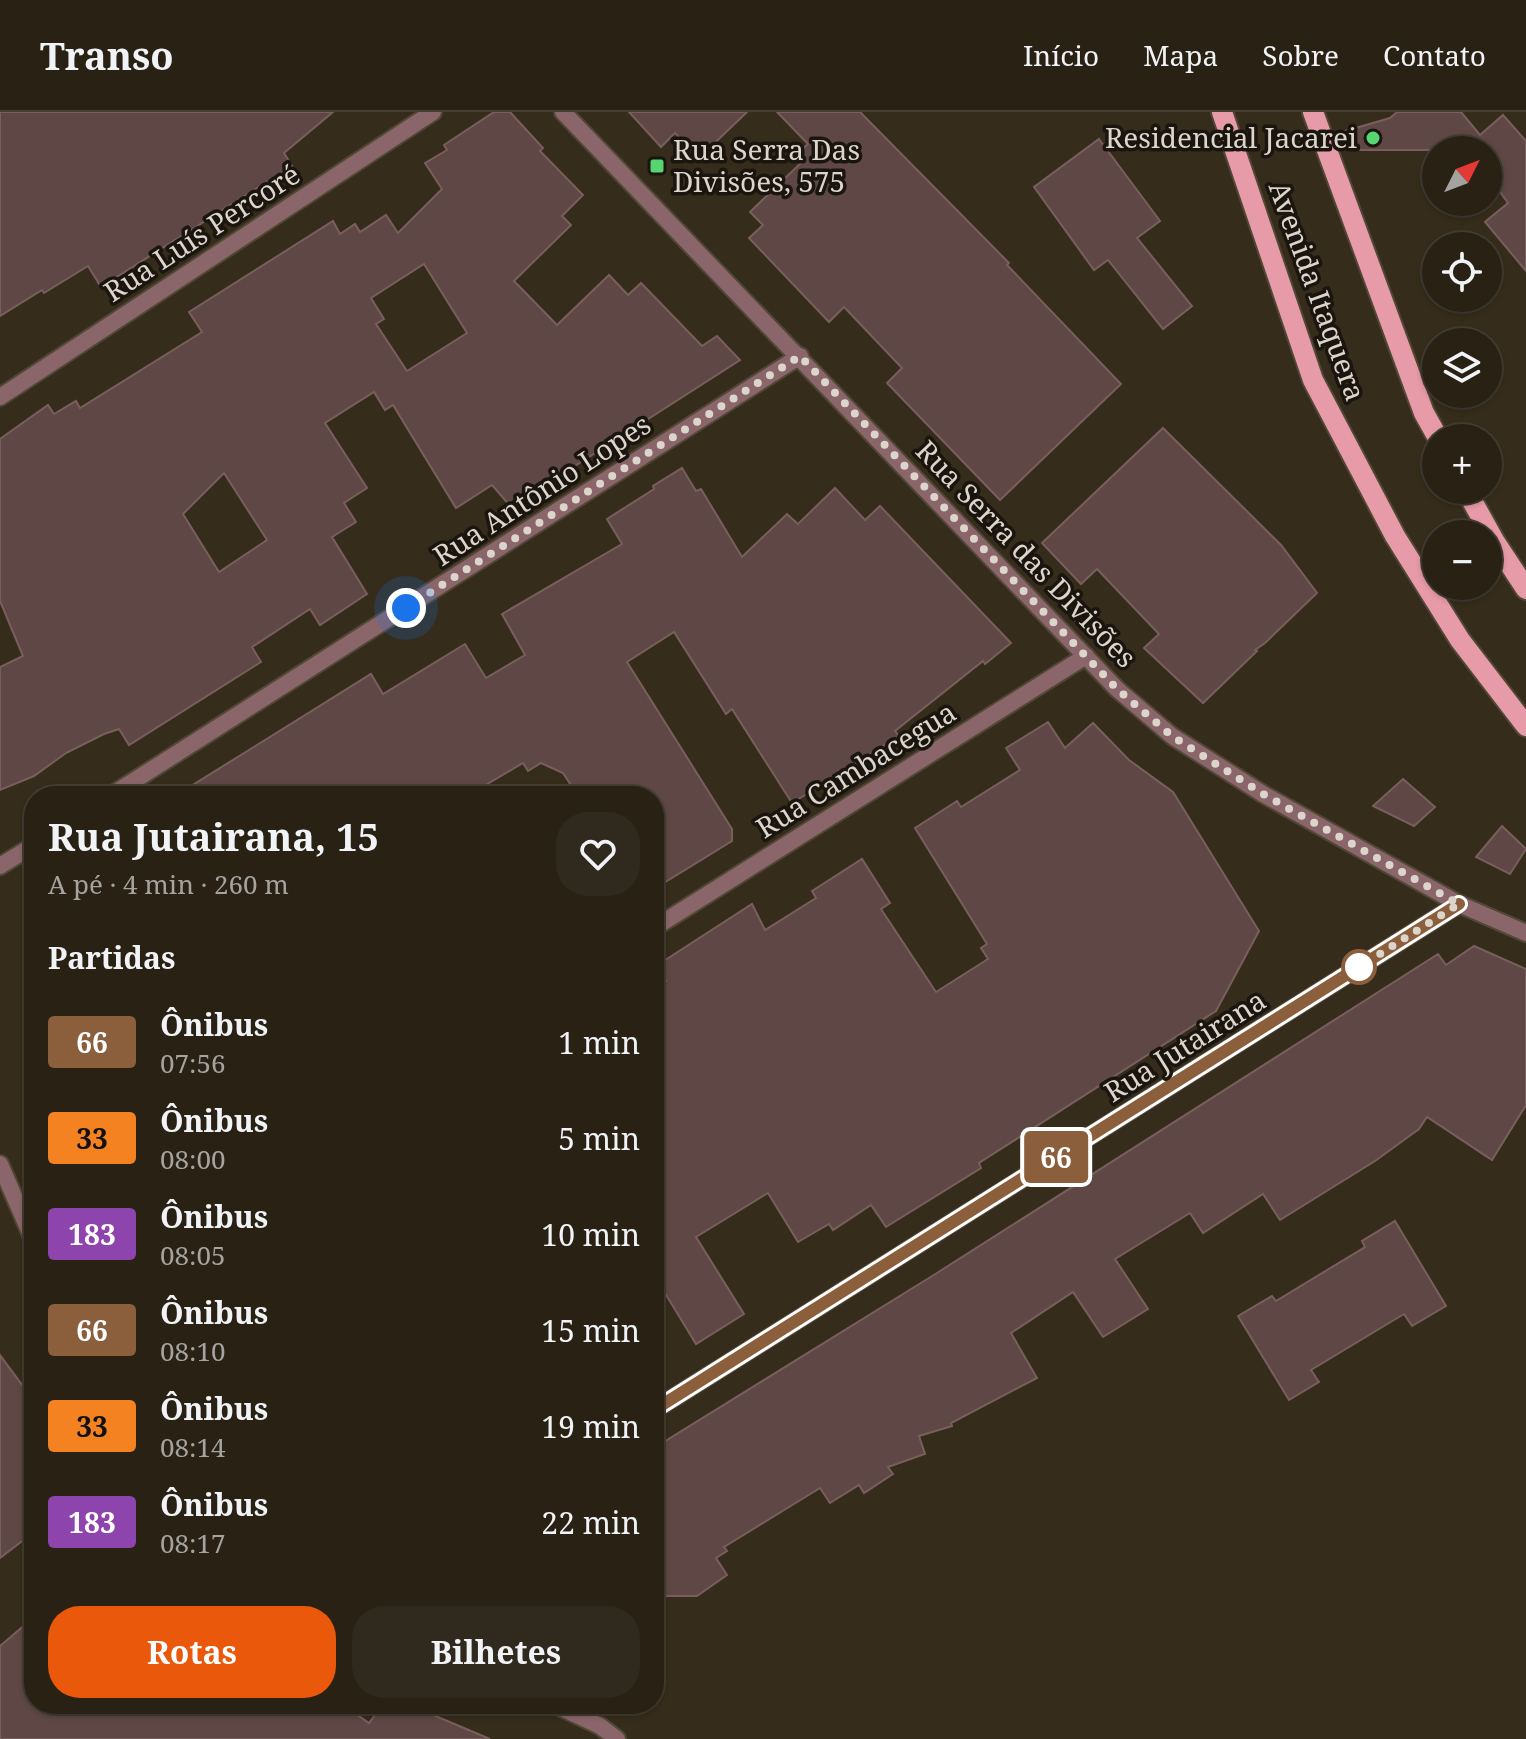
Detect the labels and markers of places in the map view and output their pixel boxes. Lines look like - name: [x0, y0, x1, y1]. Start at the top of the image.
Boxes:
- place label: Residencial Jacarei: [1105, 118, 1357, 156]
- marker: Residencial Jacarei: [1364, 129, 1382, 147]
- place label: Rua Serra Das Divisões, 575: [673, 130, 860, 200]
- marker: Rua Serra Das Divisões, 575: [648, 157, 666, 175]
- unlabelled marker: [1342, 950, 1376, 984]

